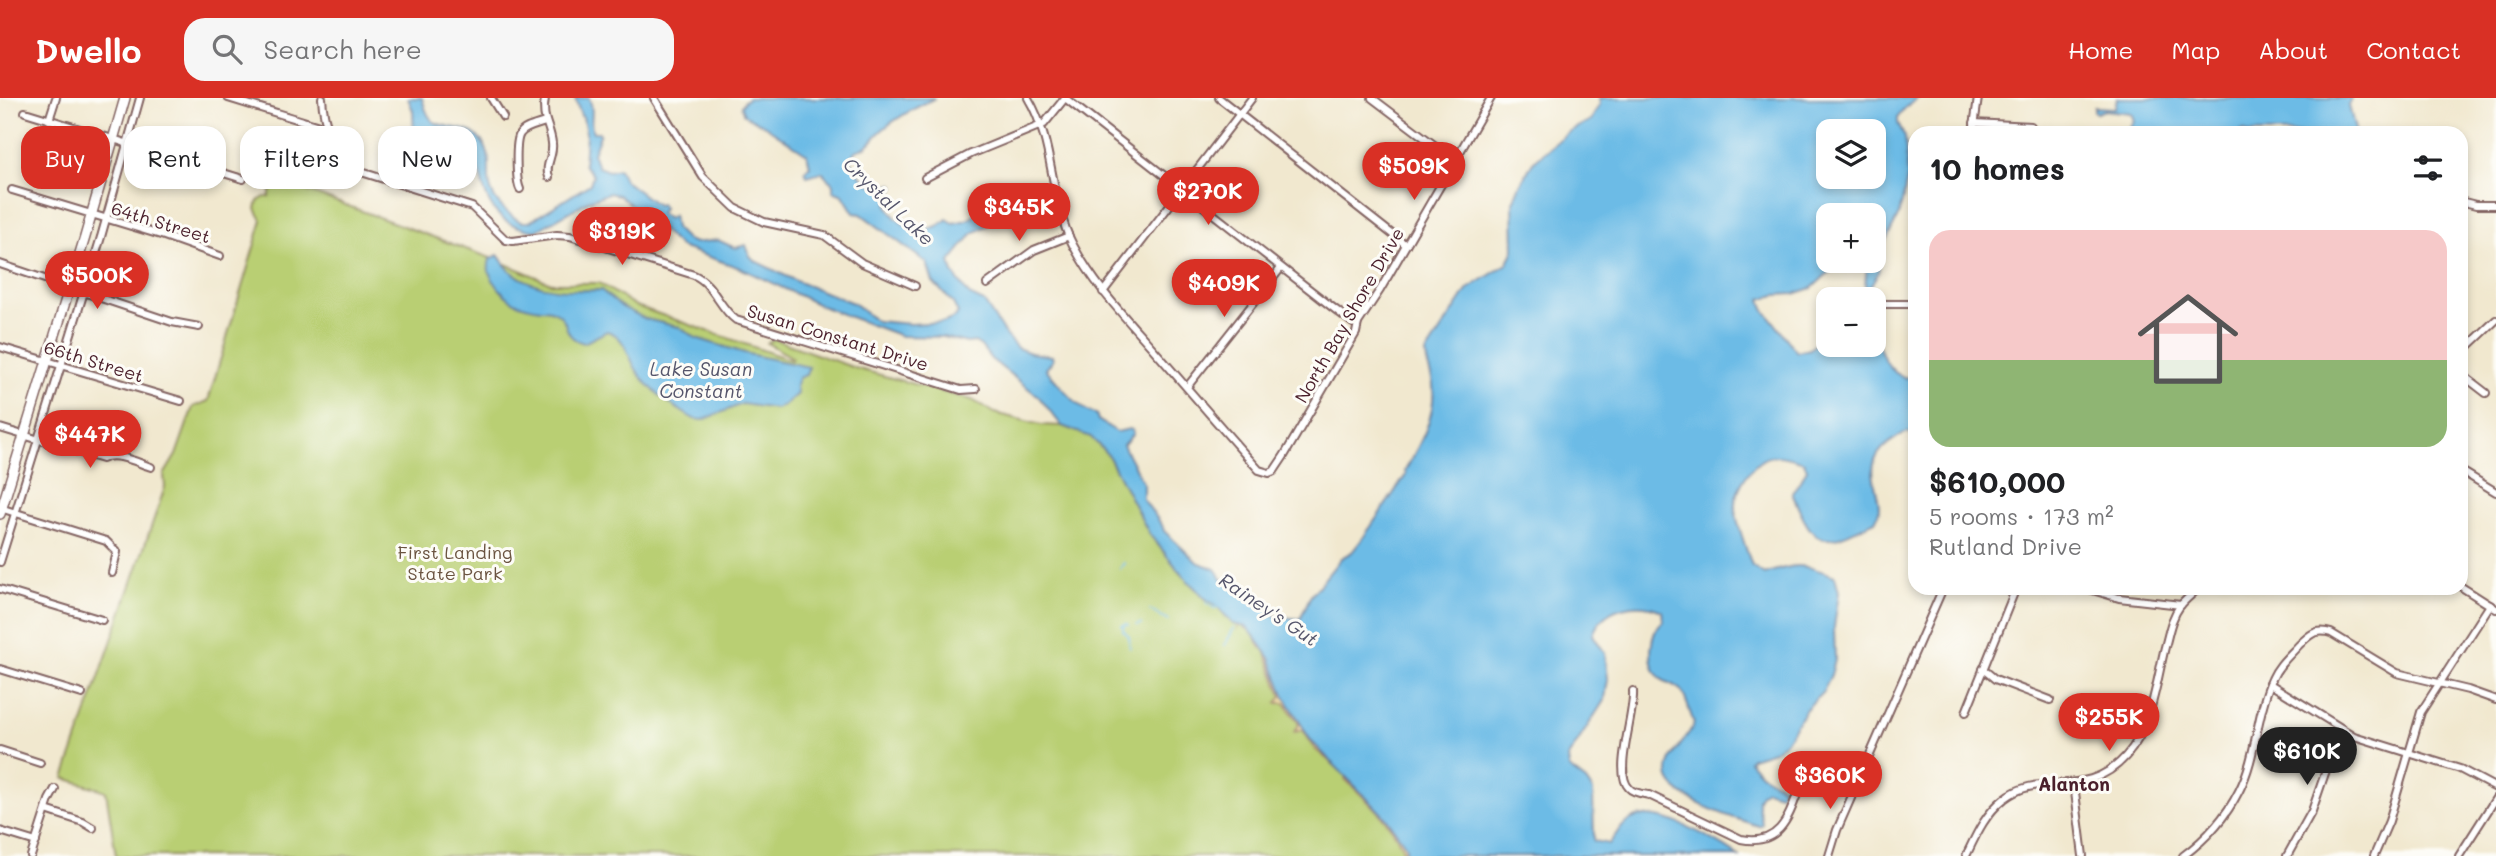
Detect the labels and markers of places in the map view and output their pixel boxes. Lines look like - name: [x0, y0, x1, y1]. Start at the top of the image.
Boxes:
- pin: $509K: [1365, 142, 1463, 202]
- pin: $270K: [1159, 167, 1257, 227]
- pin: $345K: [970, 184, 1068, 243]
- pin: $319K: [573, 208, 671, 267]
- pin: $500K: [48, 252, 146, 311]
- pin: $409K: [1175, 260, 1273, 319]
- pin: $447K: [41, 410, 139, 470]
- pin: $255K: [2060, 694, 2158, 753]
- pin: $610K: [2258, 728, 2356, 787]
- pin: $360K: [1781, 752, 1879, 811]

